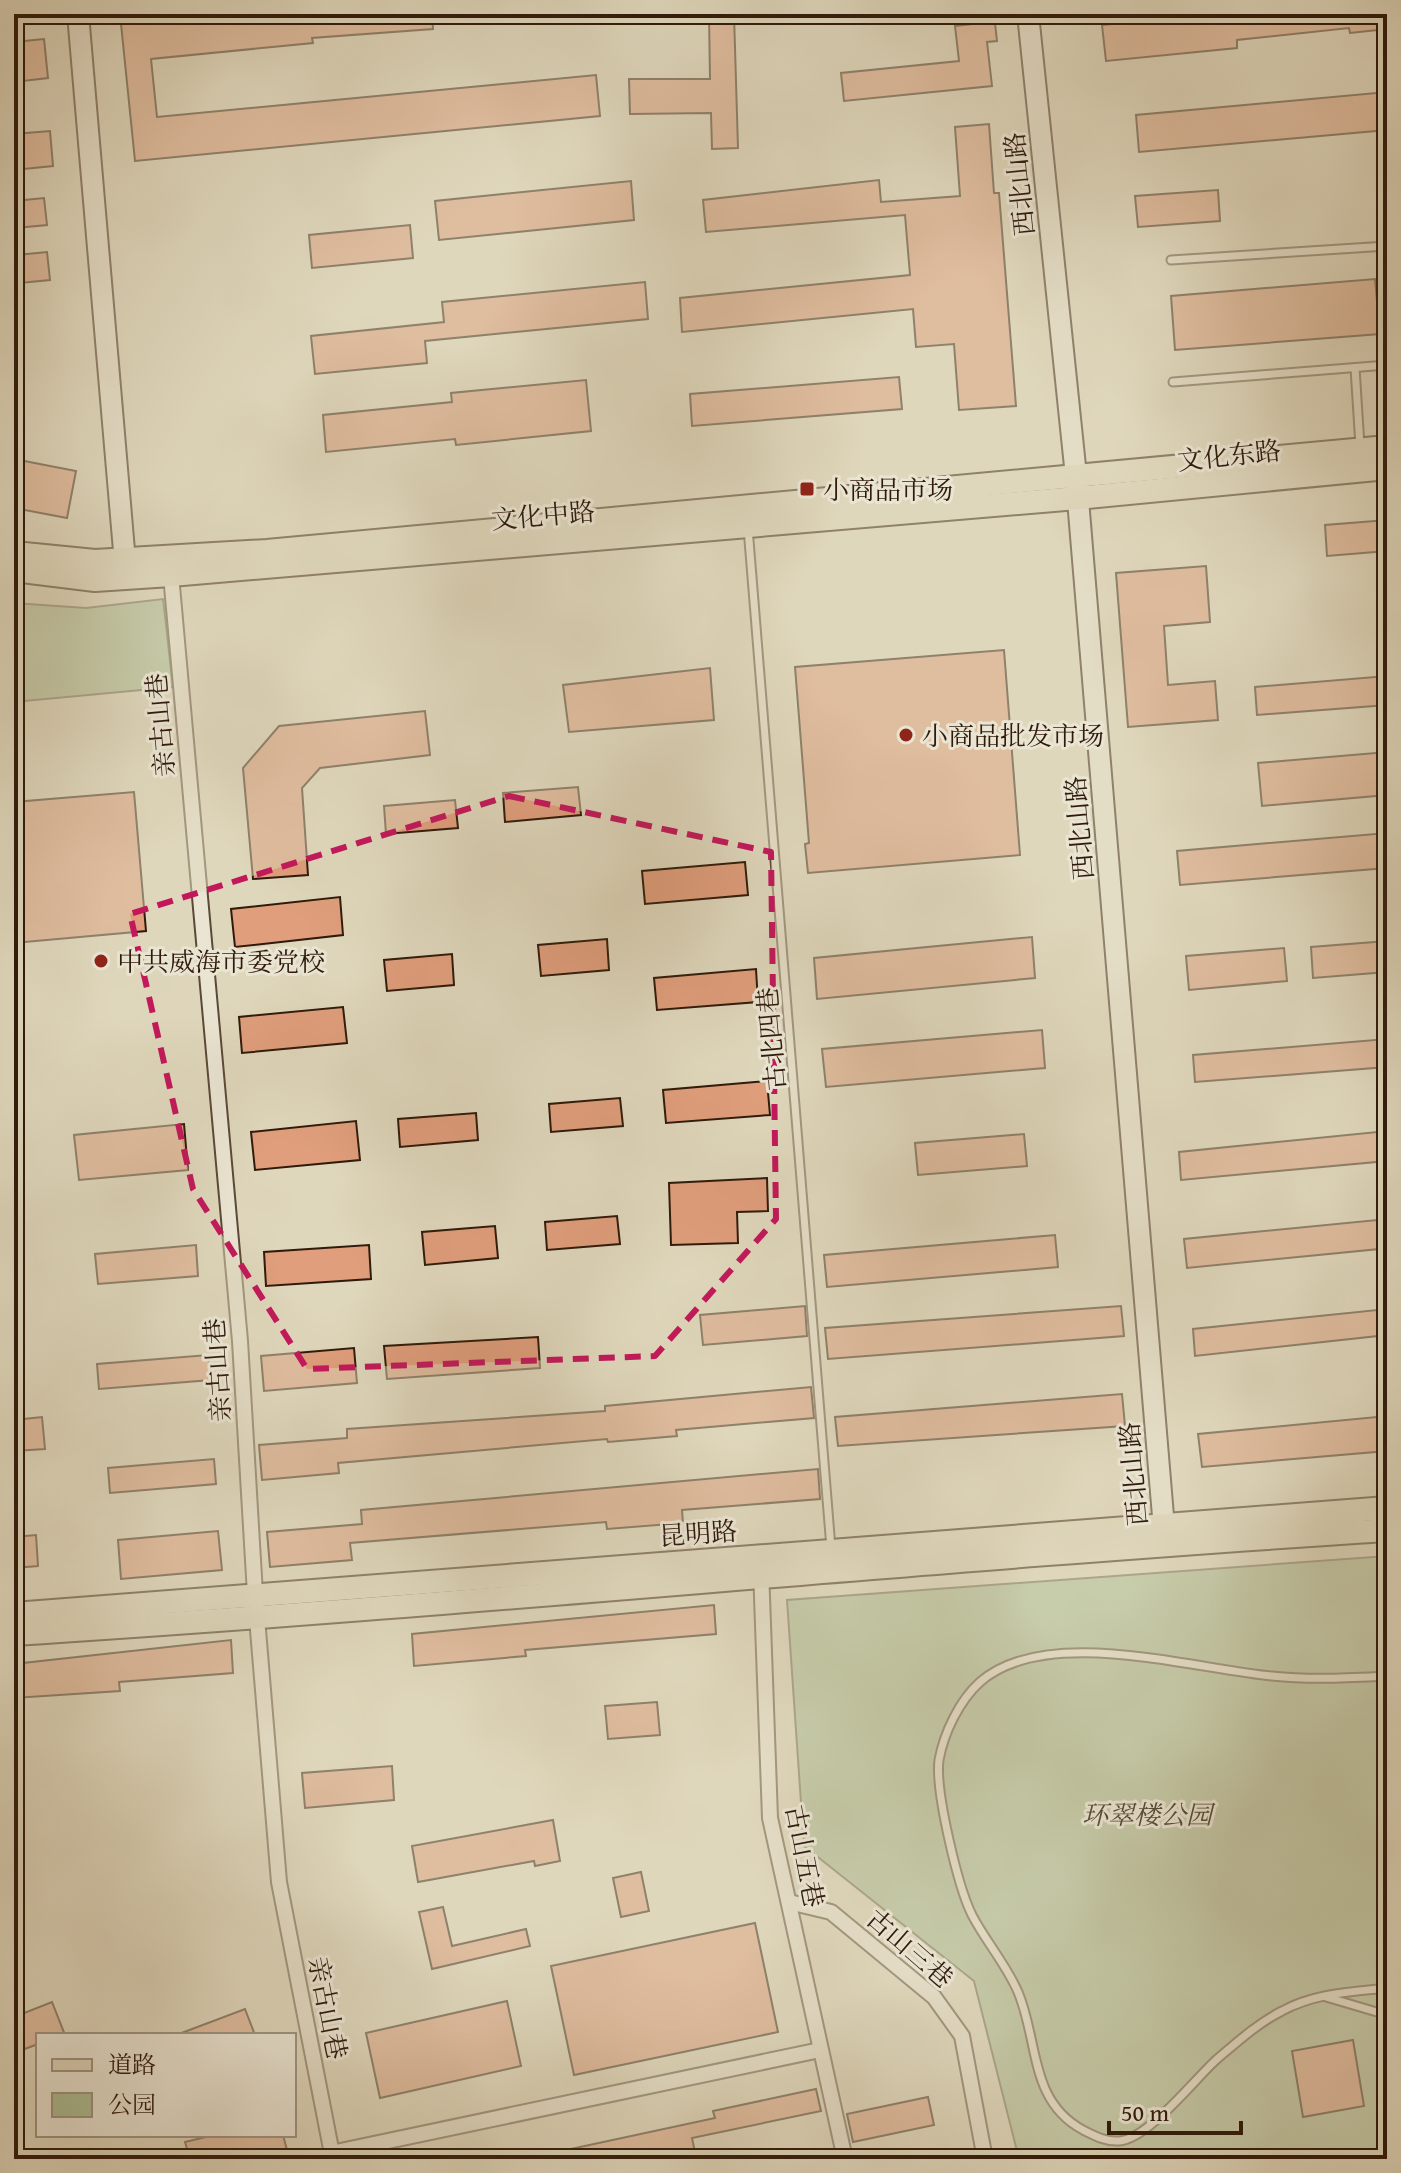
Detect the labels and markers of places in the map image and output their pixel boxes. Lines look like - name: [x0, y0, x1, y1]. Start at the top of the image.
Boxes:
- place label: 小商品市场: [823, 470, 953, 509]
- marker: 小商品市场: [798, 480, 816, 498]
- place label: 小商品批发市场: [922, 716, 1104, 755]
- marker: 小商品批发市场: [897, 726, 915, 744]
- place label: 中共威海市委党校: [117, 942, 325, 981]
- marker: 中共威海市委党校: [92, 952, 110, 970]

